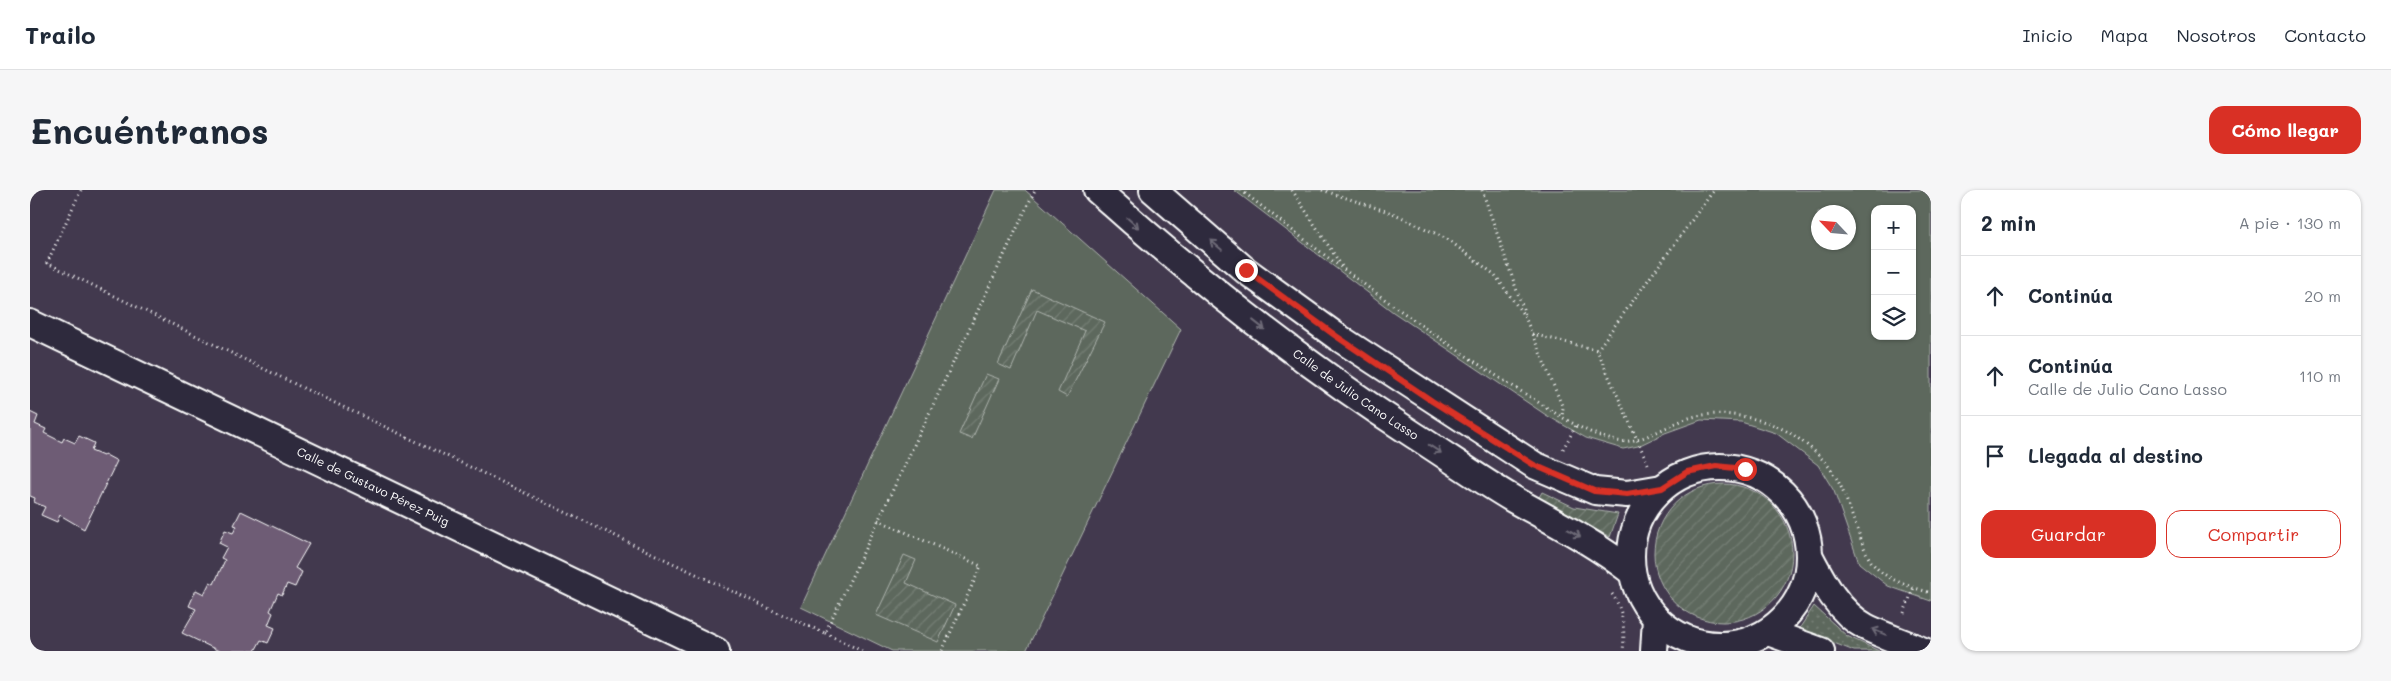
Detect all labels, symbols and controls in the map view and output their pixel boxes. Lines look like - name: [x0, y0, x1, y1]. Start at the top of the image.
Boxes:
- text: Trailo: [25, 19, 96, 50]
- text: Inicio: [2022, 23, 2073, 47]
- text: Mapa: [2101, 23, 2148, 47]
- text: Nosotros: [2176, 23, 2256, 47]
- text: Contacto: [2284, 23, 2366, 47]
- button: Cómo llegar: [2209, 106, 2361, 154]
- text: Encuéntranos: [30, 107, 269, 153]
- north arrow: [1811, 205, 1856, 250]
- map controls: [1871, 205, 1916, 340]
- button: +: [1871, 205, 1916, 250]
- text: 2 min: [1981, 209, 2036, 236]
- text: A pie · 130 m: [2239, 212, 2341, 233]
- one-way arrow: [1127, 217, 1140, 228]
- one-way arrow: [1210, 240, 1223, 251]
- button: −: [1871, 250, 1916, 295]
- route end: [1235, 259, 1258, 282]
- icon: ahead: [1981, 282, 2009, 310]
- text: Continúa: [2028, 283, 2113, 308]
- text: 20 m: [2304, 285, 2341, 306]
- button: layers: [1871, 295, 1916, 340]
- one-way arrow: [1252, 320, 1266, 330]
- street label: Calle de Julio Cano Lasso: [1290, 345, 1422, 443]
- text: Continúa: [2028, 353, 2113, 378]
- icon: ahead: [1981, 362, 2009, 390]
- text: 110 m: [2299, 365, 2341, 386]
- text: Calle de Julio Cano Lasso: [2028, 378, 2227, 399]
- icon: arrive: [1981, 442, 2009, 470]
- street label: Calle de Gustavo Pérez Puig: [294, 443, 452, 529]
- one-way arrow: [1428, 443, 1442, 454]
- text: Llegada al destino: [2028, 443, 2203, 468]
- route start: [1734, 458, 1757, 481]
- button: Guardar: [1981, 510, 2156, 558]
- button: Compartir: [2166, 510, 2341, 558]
- one-way arrow: [1566, 528, 1580, 538]
- one-way arrow: [1872, 627, 1887, 637]

